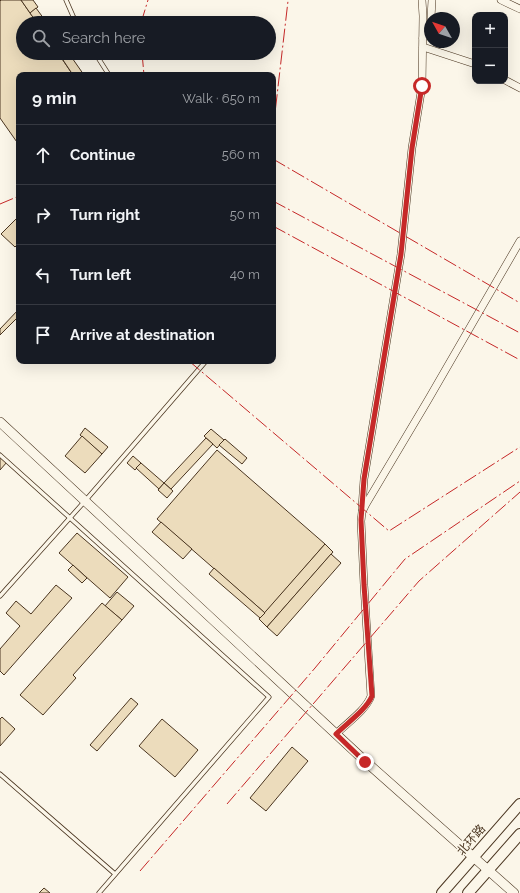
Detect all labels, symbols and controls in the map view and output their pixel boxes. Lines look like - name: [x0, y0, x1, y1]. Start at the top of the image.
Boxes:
- north arrow: [424, 12, 460, 48]
- map controls: [472, 12, 508, 84]
- button: +: [472, 12, 508, 48]
- search box: [16, 16, 276, 60]
- icon: search: [30, 27, 52, 49]
- text: Search here: [62, 29, 145, 47]
- button: −: [472, 48, 508, 84]
- route start: [413, 77, 431, 95]
- text: 9 min: [32, 88, 77, 108]
- text: Walk · 650 m: [182, 91, 260, 106]
- icon: ahead: [32, 144, 54, 166]
- text: Continue: [70, 146, 135, 164]
- text: 560 m: [222, 147, 260, 162]
- icon: right: [32, 204, 54, 226]
- text: Turn right: [70, 206, 140, 224]
- text: 50 m: [230, 207, 260, 222]
- icon: left: [32, 264, 54, 286]
- text: Turn left: [70, 266, 131, 284]
- text: 40 m: [230, 267, 260, 282]
- icon: arrive: [32, 324, 54, 346]
- text: Arrive at destination: [70, 326, 215, 344]
- route end: [356, 753, 374, 771]
- street label: 北环路: [454, 822, 488, 858]

